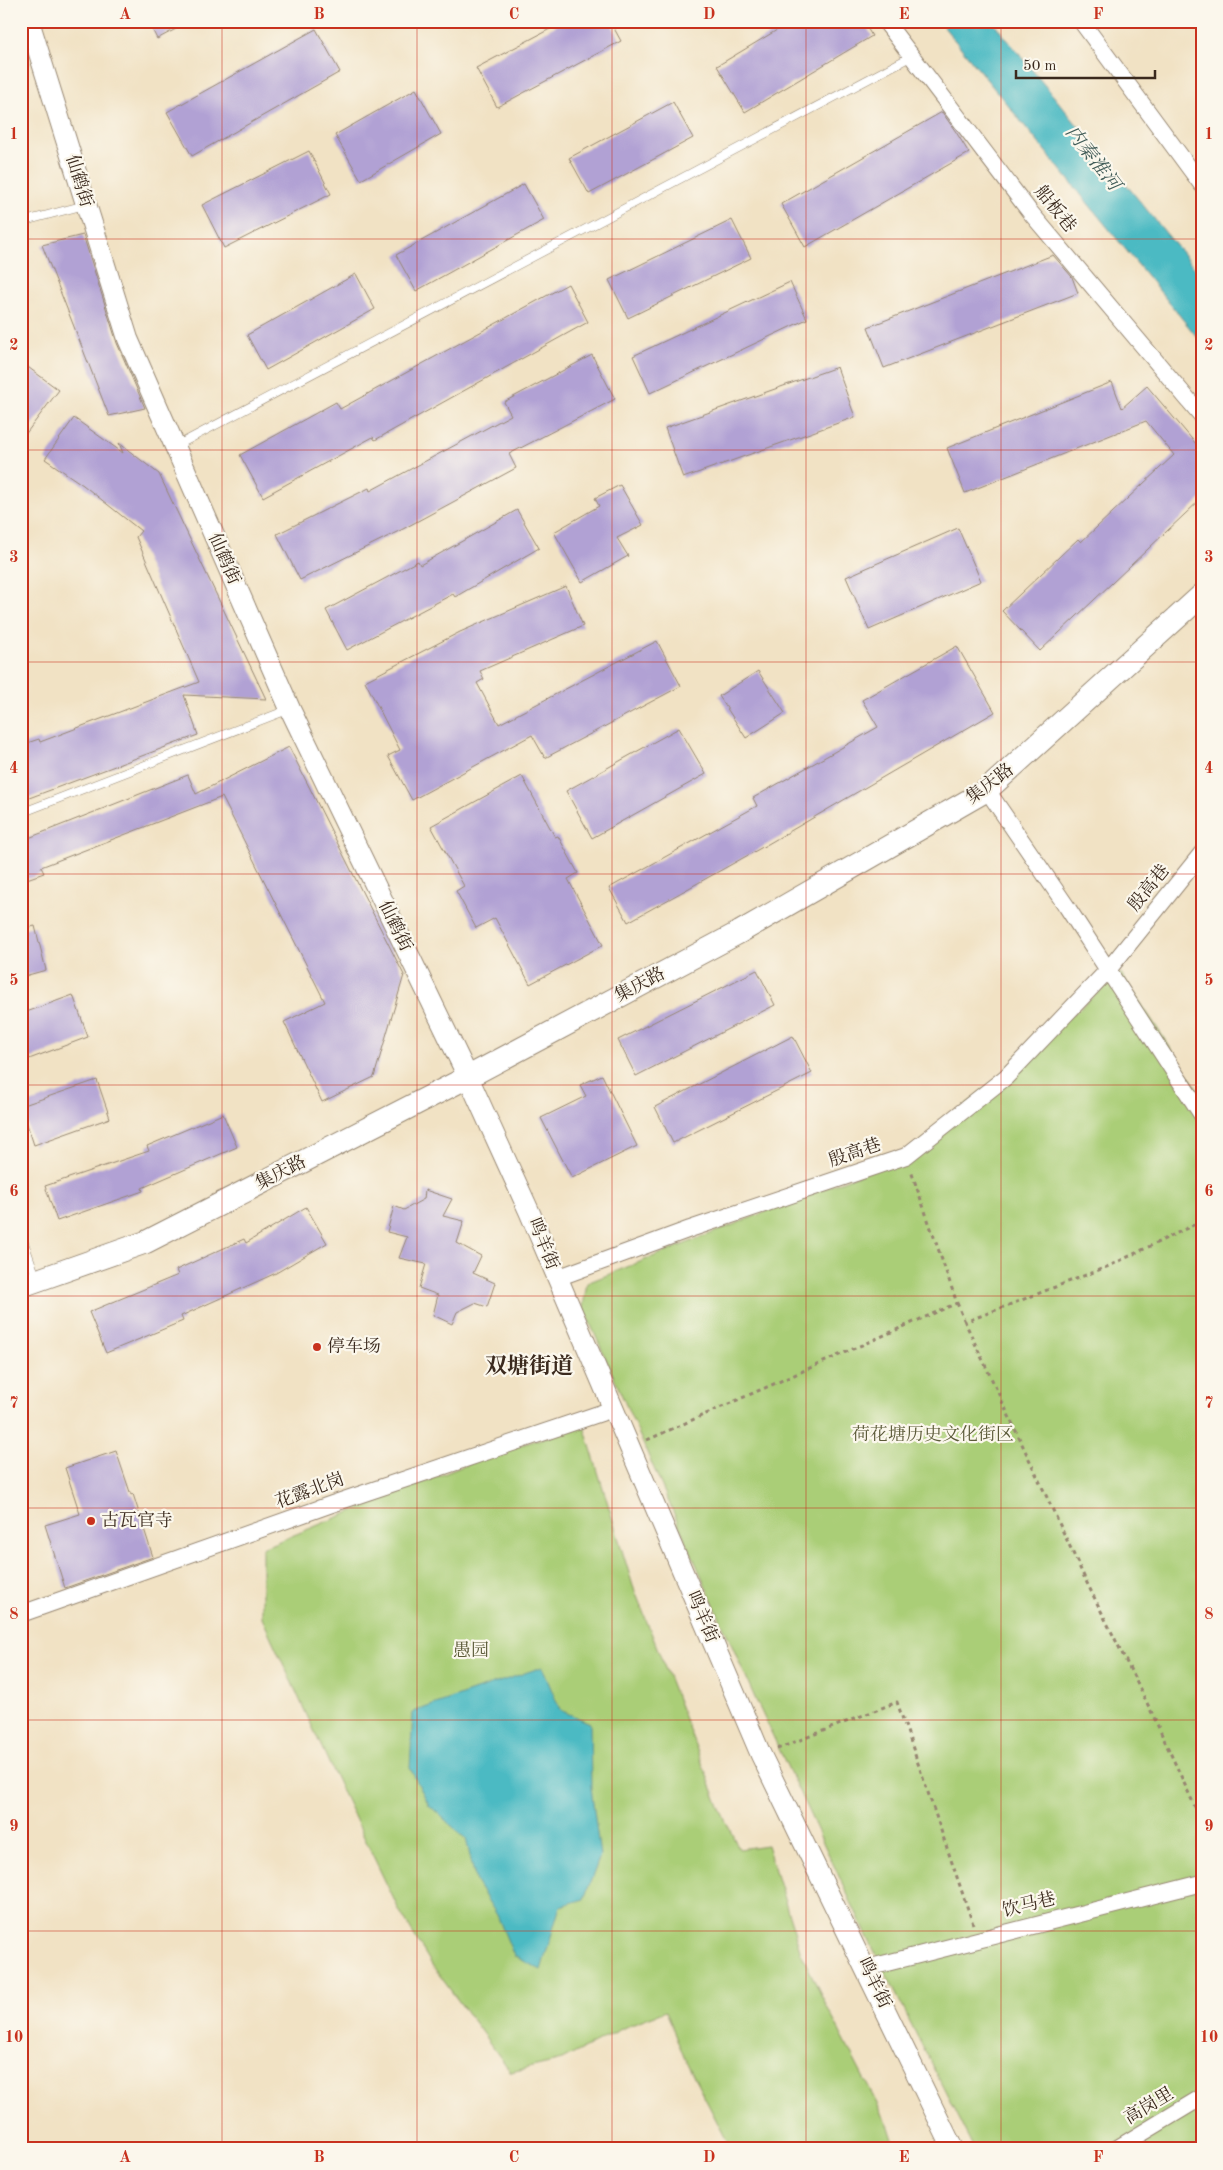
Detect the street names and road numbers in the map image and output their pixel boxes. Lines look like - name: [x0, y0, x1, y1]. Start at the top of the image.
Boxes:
- street label: 仙鹤街: [62, 152, 97, 209]
- street label: 船板巷: [1031, 181, 1081, 236]
- street label: 仙鹤街: [205, 530, 245, 587]
- street label: 集庆路: [962, 759, 1017, 807]
- street label: 殷高巷: [1123, 860, 1173, 915]
- street label: 仙鹤街: [375, 897, 417, 954]
- street label: 集庆路: [611, 963, 668, 1006]
- street label: 殷高巷: [826, 1134, 883, 1170]
- street label: 集庆路: [252, 1151, 309, 1193]
- street label: 鸣羊街: [525, 1215, 563, 1272]
- street label: 花露北岗: [272, 1468, 347, 1512]
- street label: 鸣羊街: [683, 1588, 723, 1645]
- street label: 饮马巷: [1000, 1888, 1057, 1920]
- street label: 鸣羊街: [854, 1954, 896, 2011]
- street label: 高岗里: [1120, 2083, 1177, 2128]

